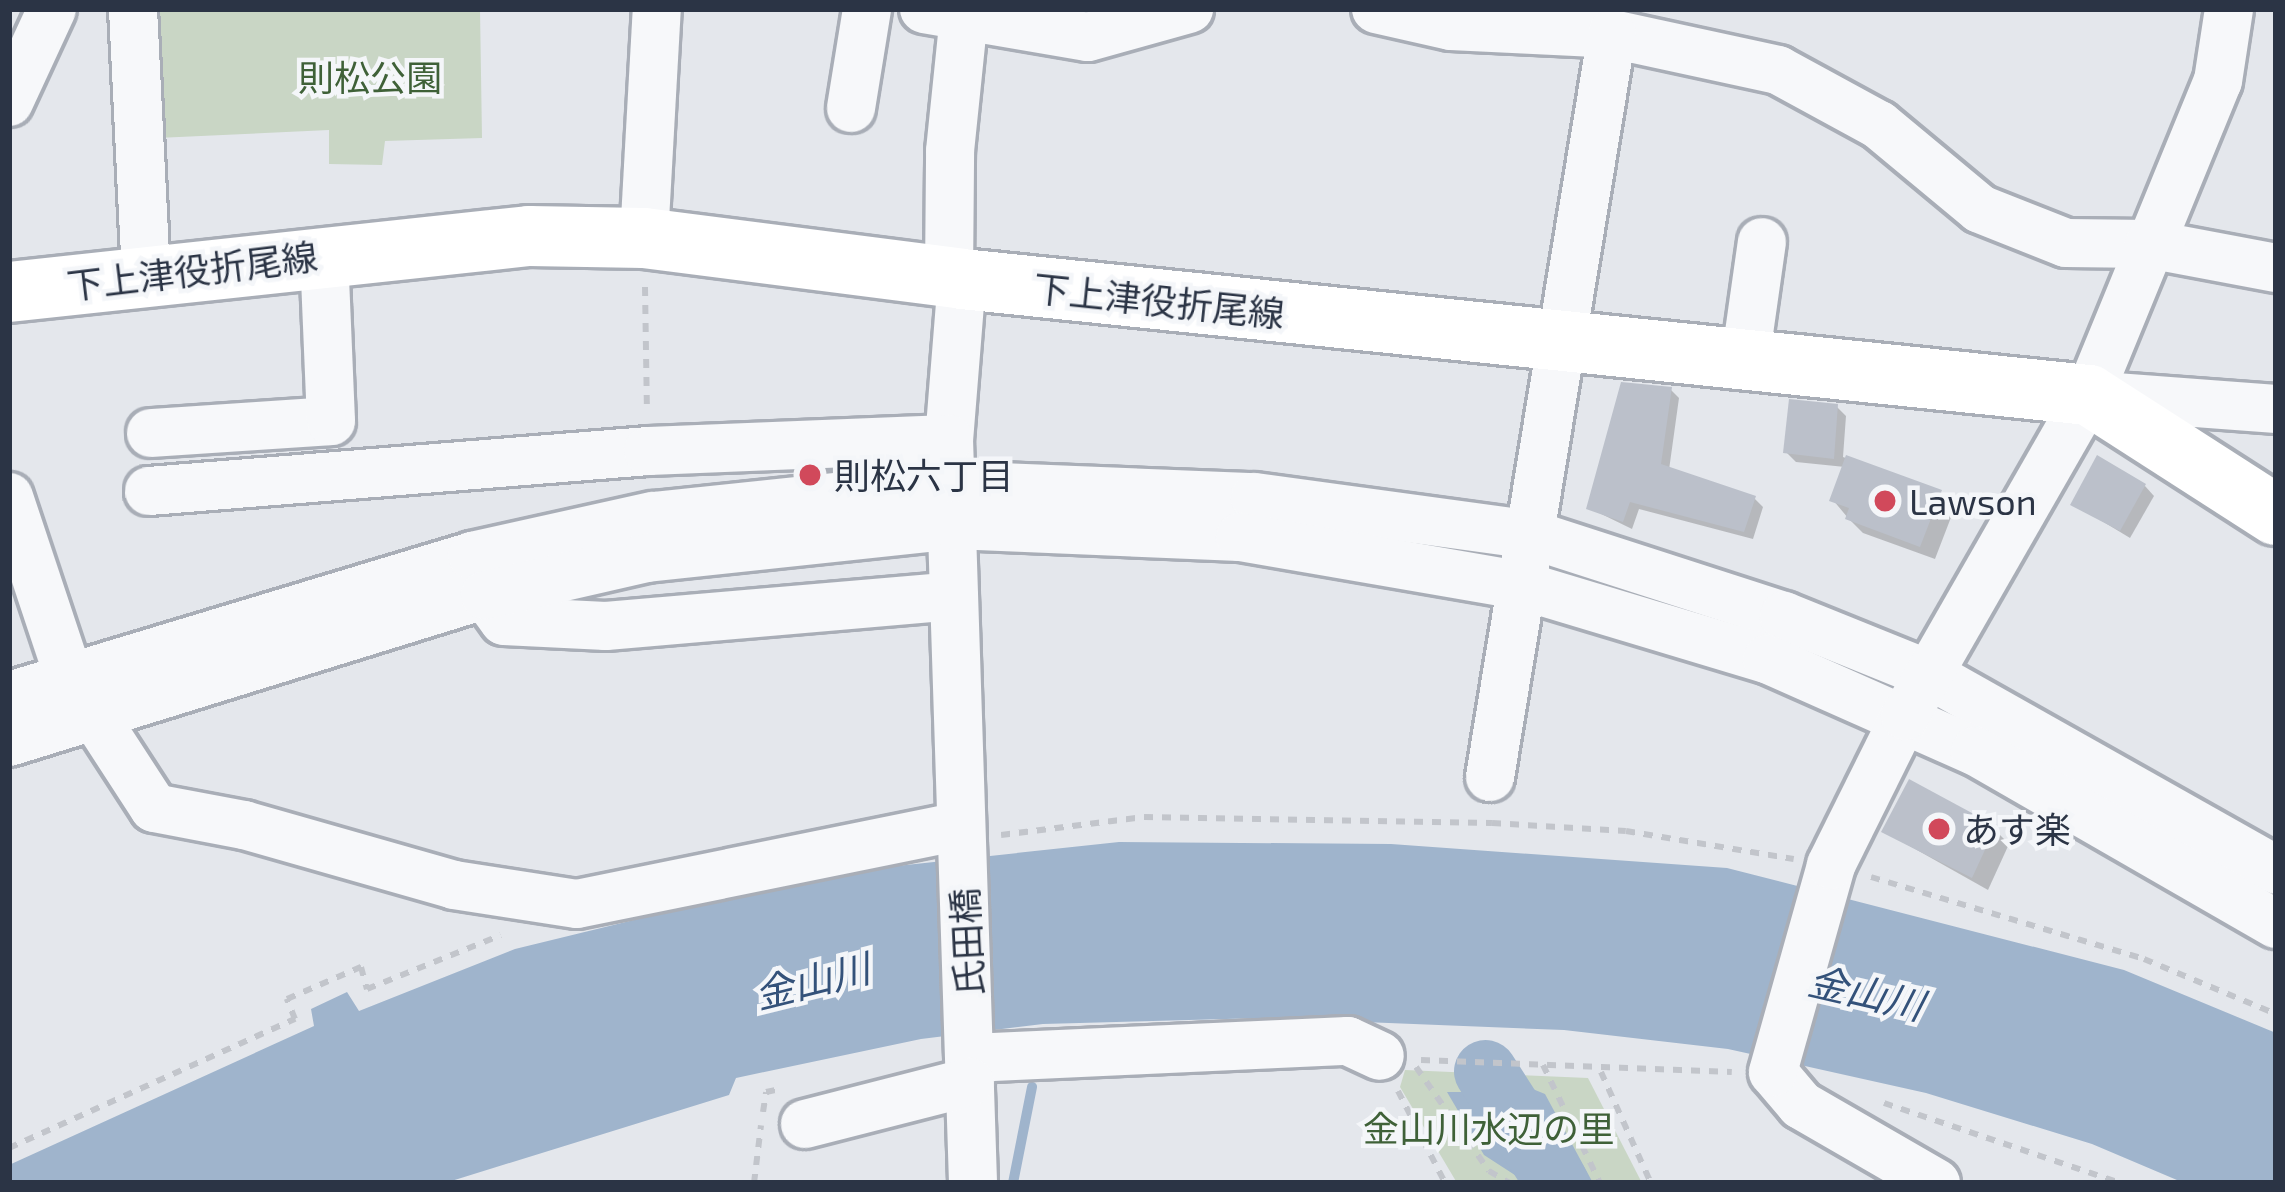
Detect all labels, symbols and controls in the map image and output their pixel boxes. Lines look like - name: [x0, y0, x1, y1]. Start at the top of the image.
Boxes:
- park label: 則松公園: [298, 55, 442, 99]
- street label: 下上津役折尾線: [64, 233, 320, 307]
- street label: 下上津役折尾線: [1031, 265, 1287, 335]
- place label: 則松六丁目: [834, 453, 1014, 497]
- marker: 則松六丁目: [797, 462, 823, 488]
- place label: Lawson: [1909, 479, 2037, 523]
- marker: Lawson: [1872, 488, 1898, 514]
- place label: あす楽: [1963, 807, 2071, 851]
- marker: あす楽: [1926, 816, 1952, 842]
- street label: 氏田橋: [942, 887, 990, 997]
- water label: 金山川: [750, 944, 874, 1018]
- water label: 金山川: [1804, 957, 1928, 1029]
- park label: 金山川水辺の里: [1363, 1106, 1615, 1150]

